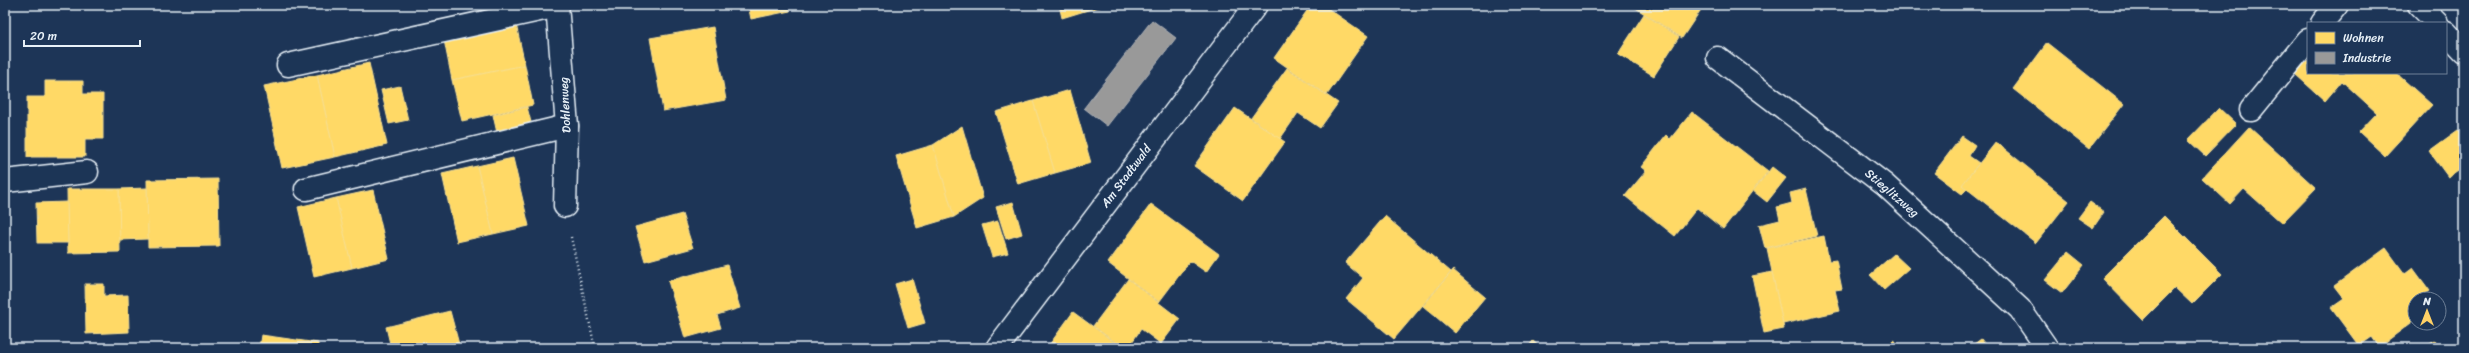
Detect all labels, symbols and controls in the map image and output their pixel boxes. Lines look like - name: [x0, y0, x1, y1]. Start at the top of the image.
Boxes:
- scale bar: [24, 22, 140, 48]
- legend: [2307, 22, 2447, 74]
- text: 20 m: [30, 25, 57, 47]
- text: Wohnen: [2343, 27, 2384, 49]
- text: Industrie: [2342, 47, 2391, 69]
- street label: Dohlenweg: [553, 77, 577, 133]
- street label: Am Stadtwald: [1094, 138, 1158, 213]
- street label: Stieglitzweg: [1860, 163, 1924, 223]
- north arrow: [2407, 291, 2447, 331]
- text: N: [2422, 292, 2431, 311]

